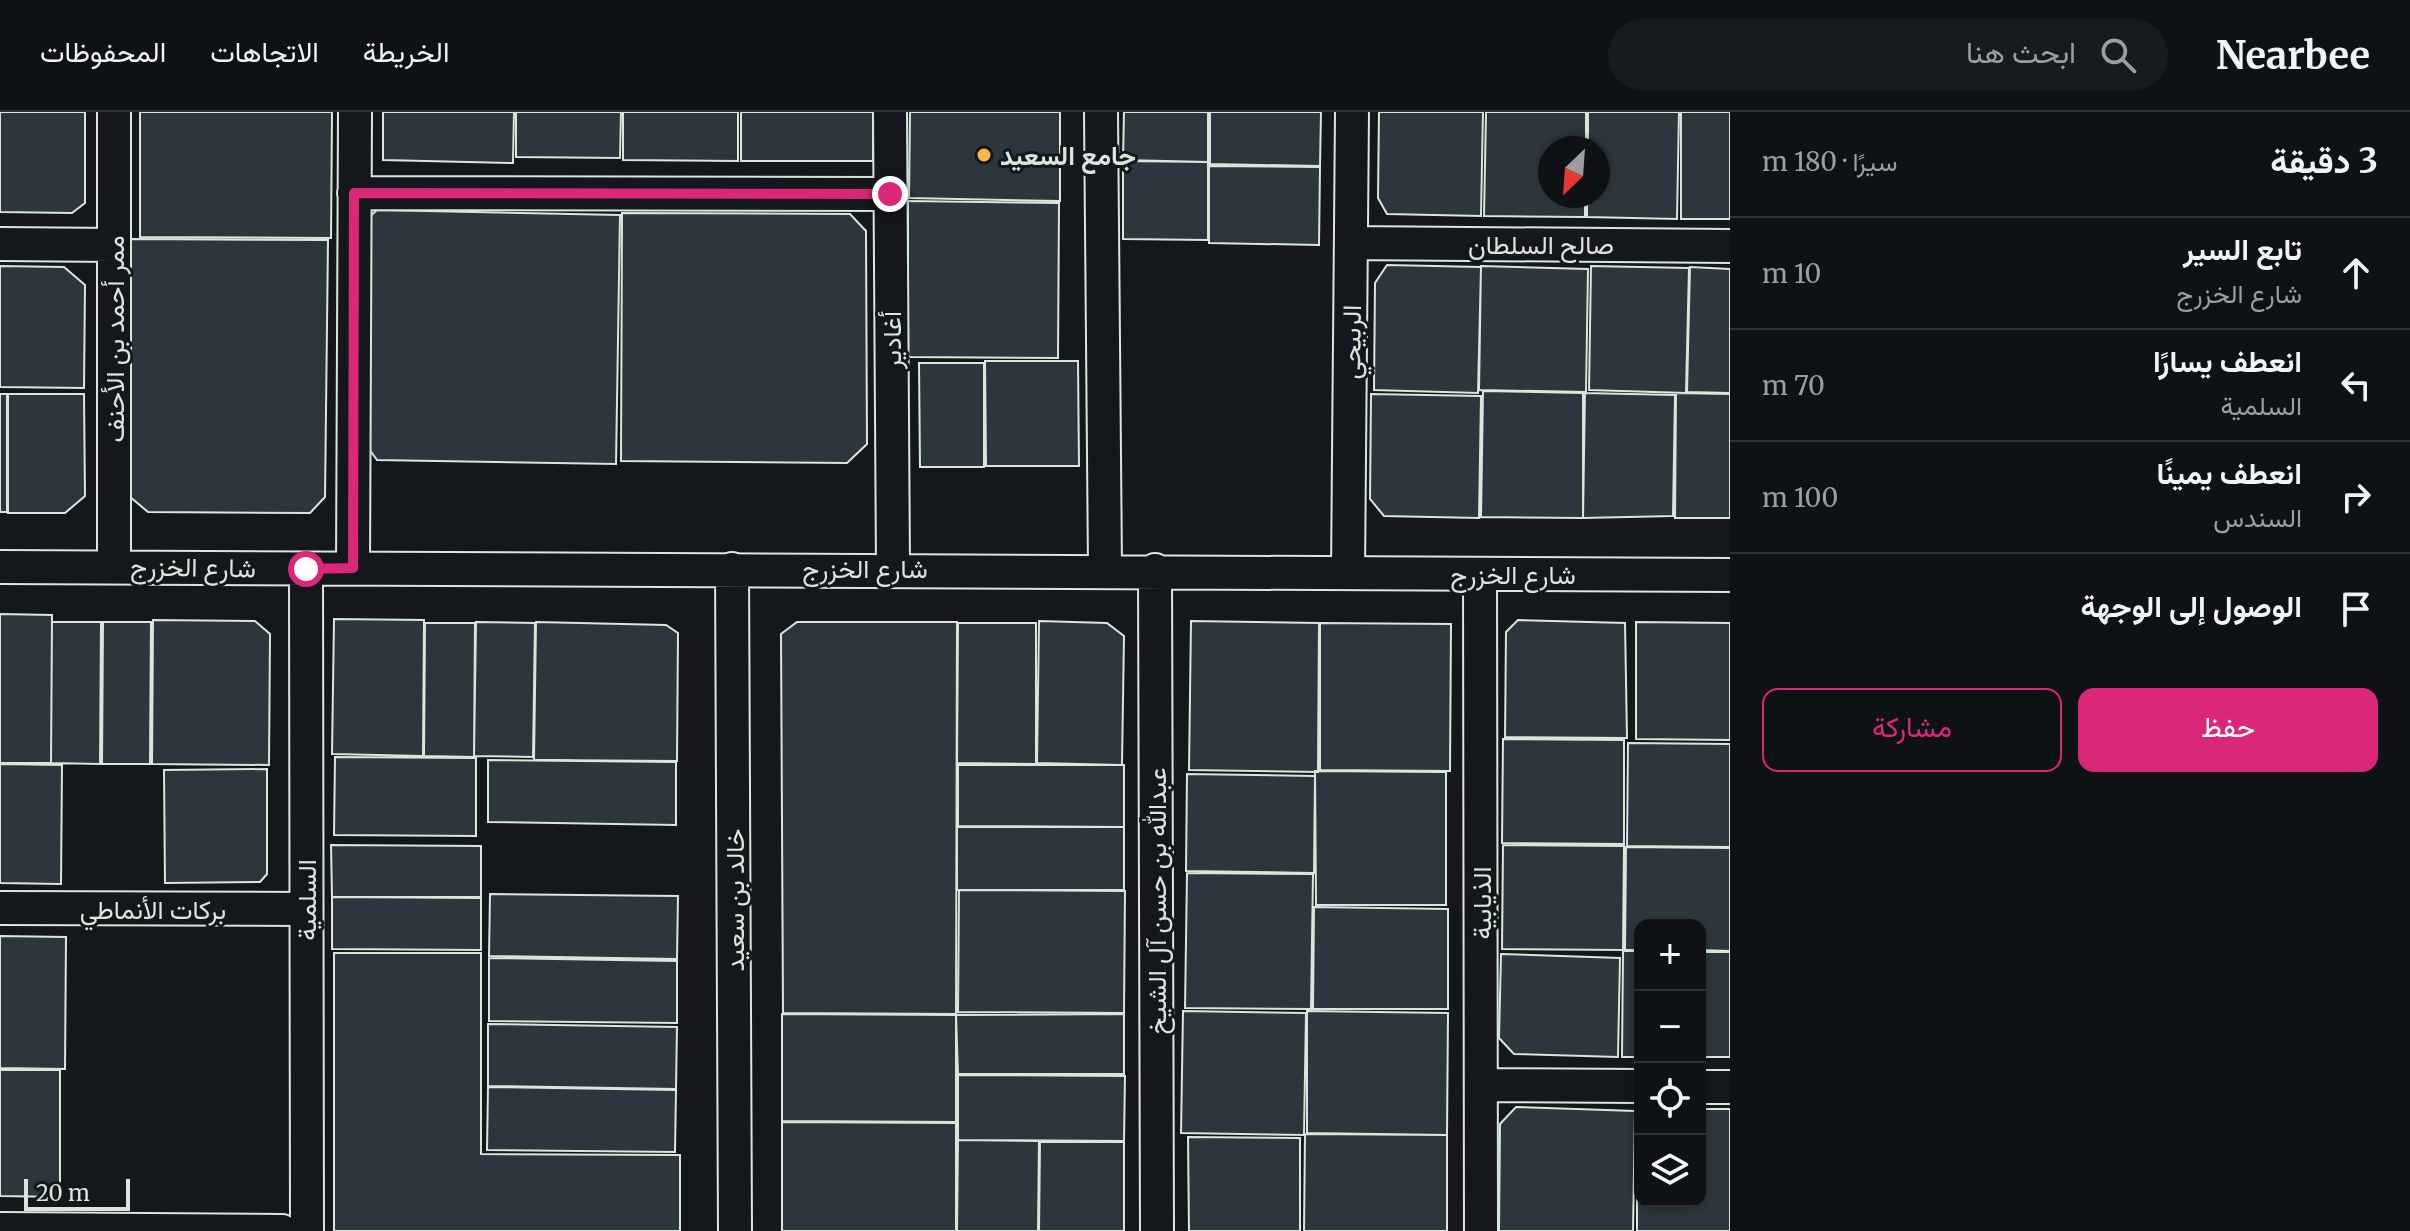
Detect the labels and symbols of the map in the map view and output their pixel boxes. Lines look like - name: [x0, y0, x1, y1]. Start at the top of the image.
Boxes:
- north arrow: [1538, 136, 1610, 208]
- place label: جامع السعيد: [1000, 139, 1136, 174]
- marker: جامع السعيد: [975, 146, 993, 164]
- route end: [872, 176, 908, 212]
- street label: صالح السلطان: [1468, 228, 1614, 263]
- street label: ممر أحمد بن الأحنف: [98, 235, 131, 443]
- street label: الربيحي: [1334, 304, 1373, 380]
- street label: أغادير: [875, 311, 908, 370]
- street label: شارع الخزرج: [130, 549, 256, 587]
- route start: [288, 551, 324, 587]
- street label: شارع الخزرج: [802, 552, 928, 587]
- street label: شارع الخزرج: [1450, 558, 1576, 593]
- street label: عبدالله بن حسن آل الشيخ: [1140, 768, 1175, 1034]
- street label: خالد بن سعيد: [718, 829, 751, 971]
- street label: السلمية: [290, 859, 323, 941]
- street label: الذيابية: [1465, 867, 1498, 939]
- street label: بركات الأنماطي: [80, 893, 226, 931]
- scale bar: [24, 1175, 130, 1211]

